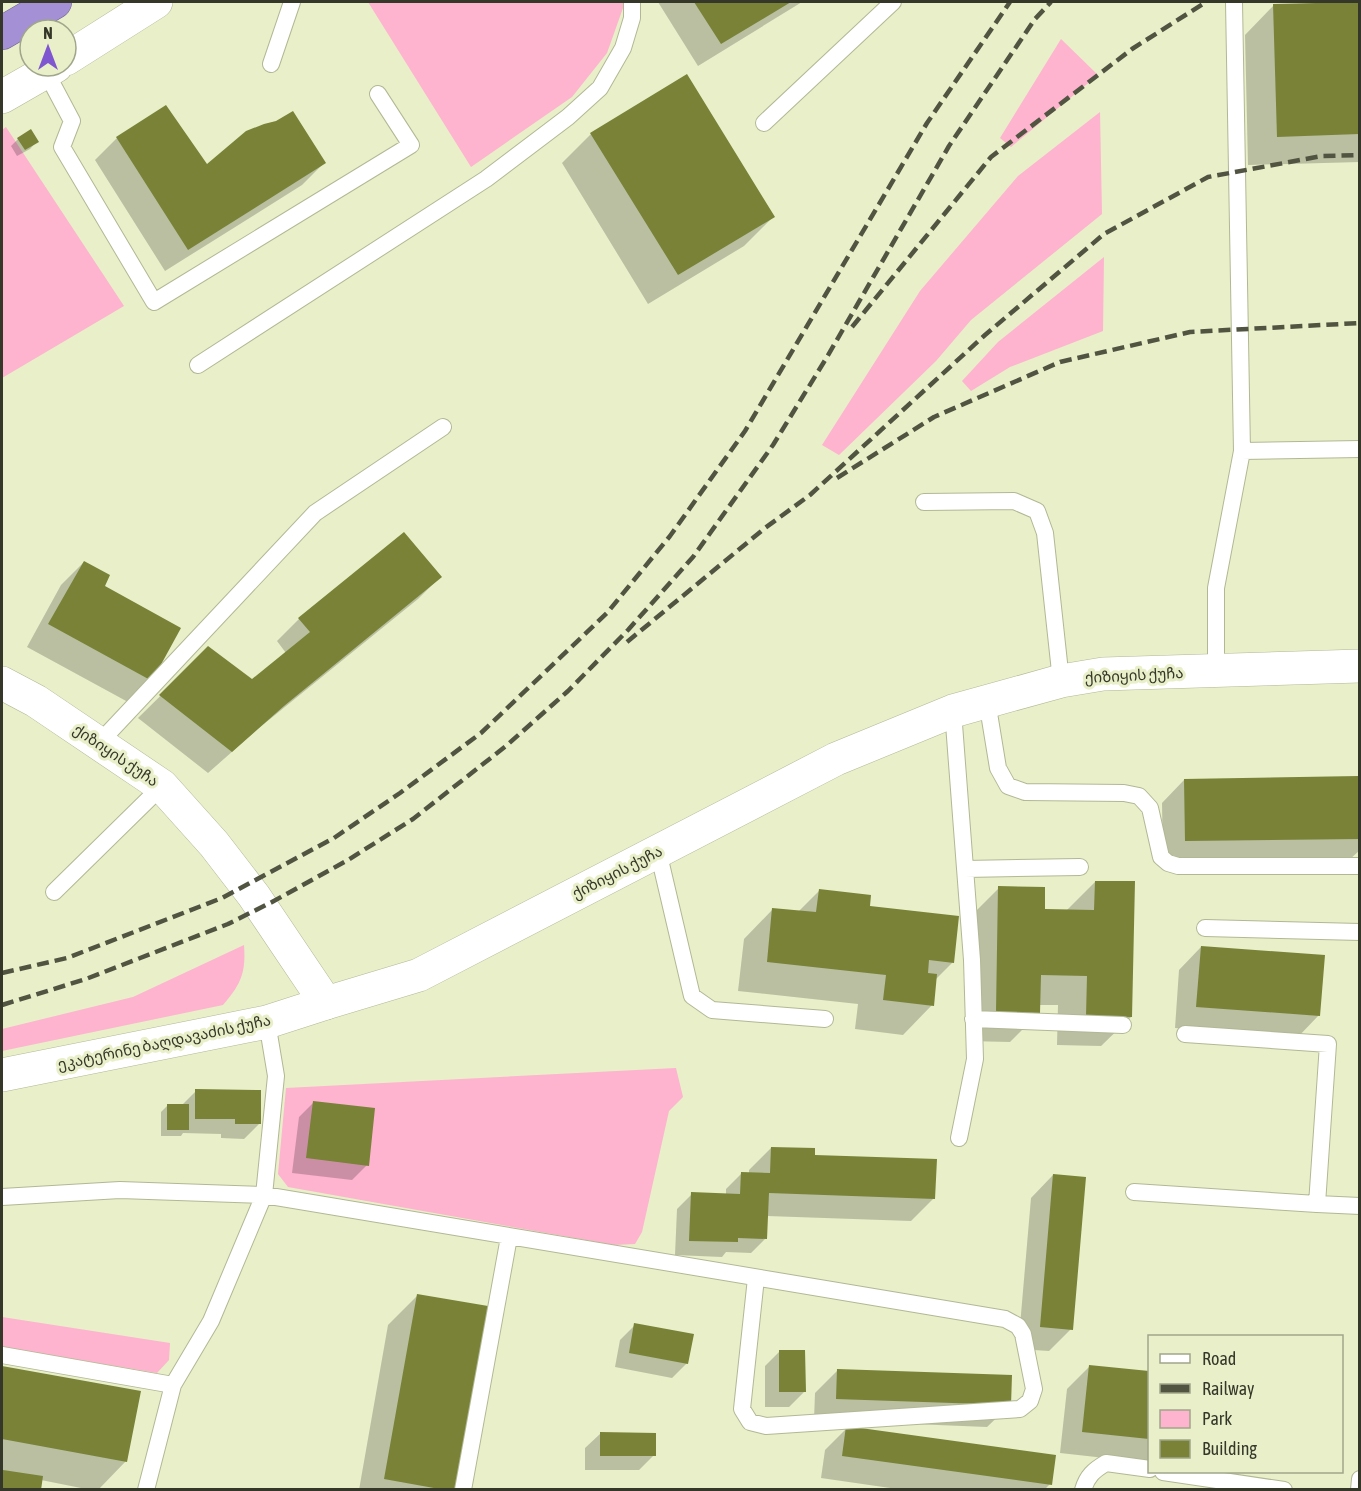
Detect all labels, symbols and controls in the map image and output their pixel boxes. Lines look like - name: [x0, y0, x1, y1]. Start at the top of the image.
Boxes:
- north arrow: [18, 18, 78, 78]
- text: N: [43, 24, 53, 42]
- street label: ქიზიყის ქუჩა: [1084, 664, 1184, 687]
- street label: ქიზიყის ქუჩა: [70, 720, 162, 791]
- street label: ქიზიყის ქუჩა: [569, 842, 665, 903]
- street label: ეკატერინე ბაღდავაძის ქუჩა: [56, 1011, 272, 1074]
- legend: [1148, 1335, 1343, 1473]
- text: Road: [1202, 1348, 1236, 1369]
- text: Railway: [1202, 1378, 1254, 1399]
- text: Park: [1202, 1408, 1232, 1429]
- text: Building: [1202, 1438, 1257, 1459]

